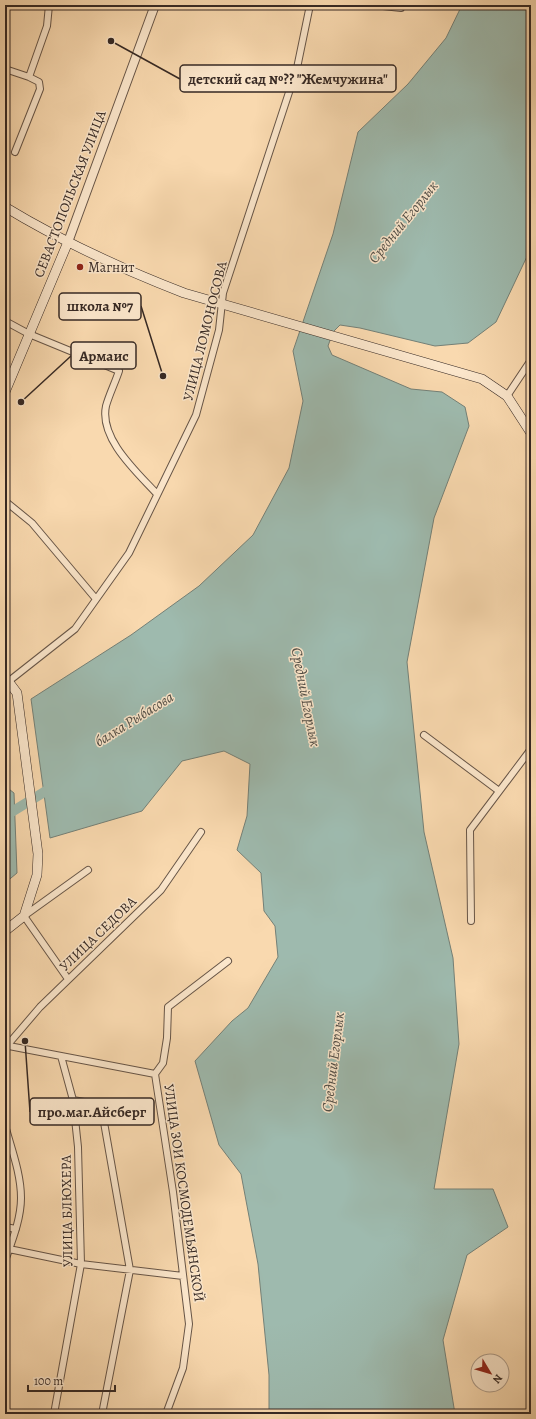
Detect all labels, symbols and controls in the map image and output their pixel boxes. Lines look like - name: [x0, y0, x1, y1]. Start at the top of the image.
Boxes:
- callout: детский сад №?? "Жемчужина": [180, 65, 396, 92]
- text: детский сад №?? "Жемчужина": [187, 69, 388, 89]
- street label: СЕВАСТОПОЛЬСКАЯ УЛИЦА: [29, 107, 111, 280]
- water label: Средний Егорлык: [364, 176, 443, 267]
- place label: Магнит: [88, 258, 135, 277]
- street label: УЛИЦА ЛОМОНОСОВА: [178, 258, 232, 403]
- marker: Магнит: [75, 262, 85, 272]
- callout: школа №7: [59, 293, 141, 320]
- text: школа №7: [67, 296, 134, 316]
- callout: Армаис: [71, 342, 136, 369]
- text: Армаис: [78, 346, 129, 366]
- water label: Средний Егорлык: [287, 646, 325, 749]
- water label: балка Рыбасова: [91, 687, 177, 751]
- street label: УЛИЦА СЕДОВА: [55, 892, 141, 976]
- water label: Средний Егорлык: [317, 1011, 349, 1113]
- street label: УЛИЦА ЗОИ КОСМОДЕМЬЯНСКОЙ: [159, 1083, 209, 1303]
- callout: про.маг.Айсберг: [30, 1098, 154, 1125]
- text: про.маг.Айсберг: [38, 1102, 147, 1122]
- street label: УЛИЦА БЛЮХЕРА: [57, 1154, 77, 1267]
- north arrow: [470, 1353, 510, 1393]
- scale bar: [28, 1367, 115, 1393]
- text: N: [489, 1371, 506, 1387]
- text: 100 m: [34, 1373, 63, 1389]

